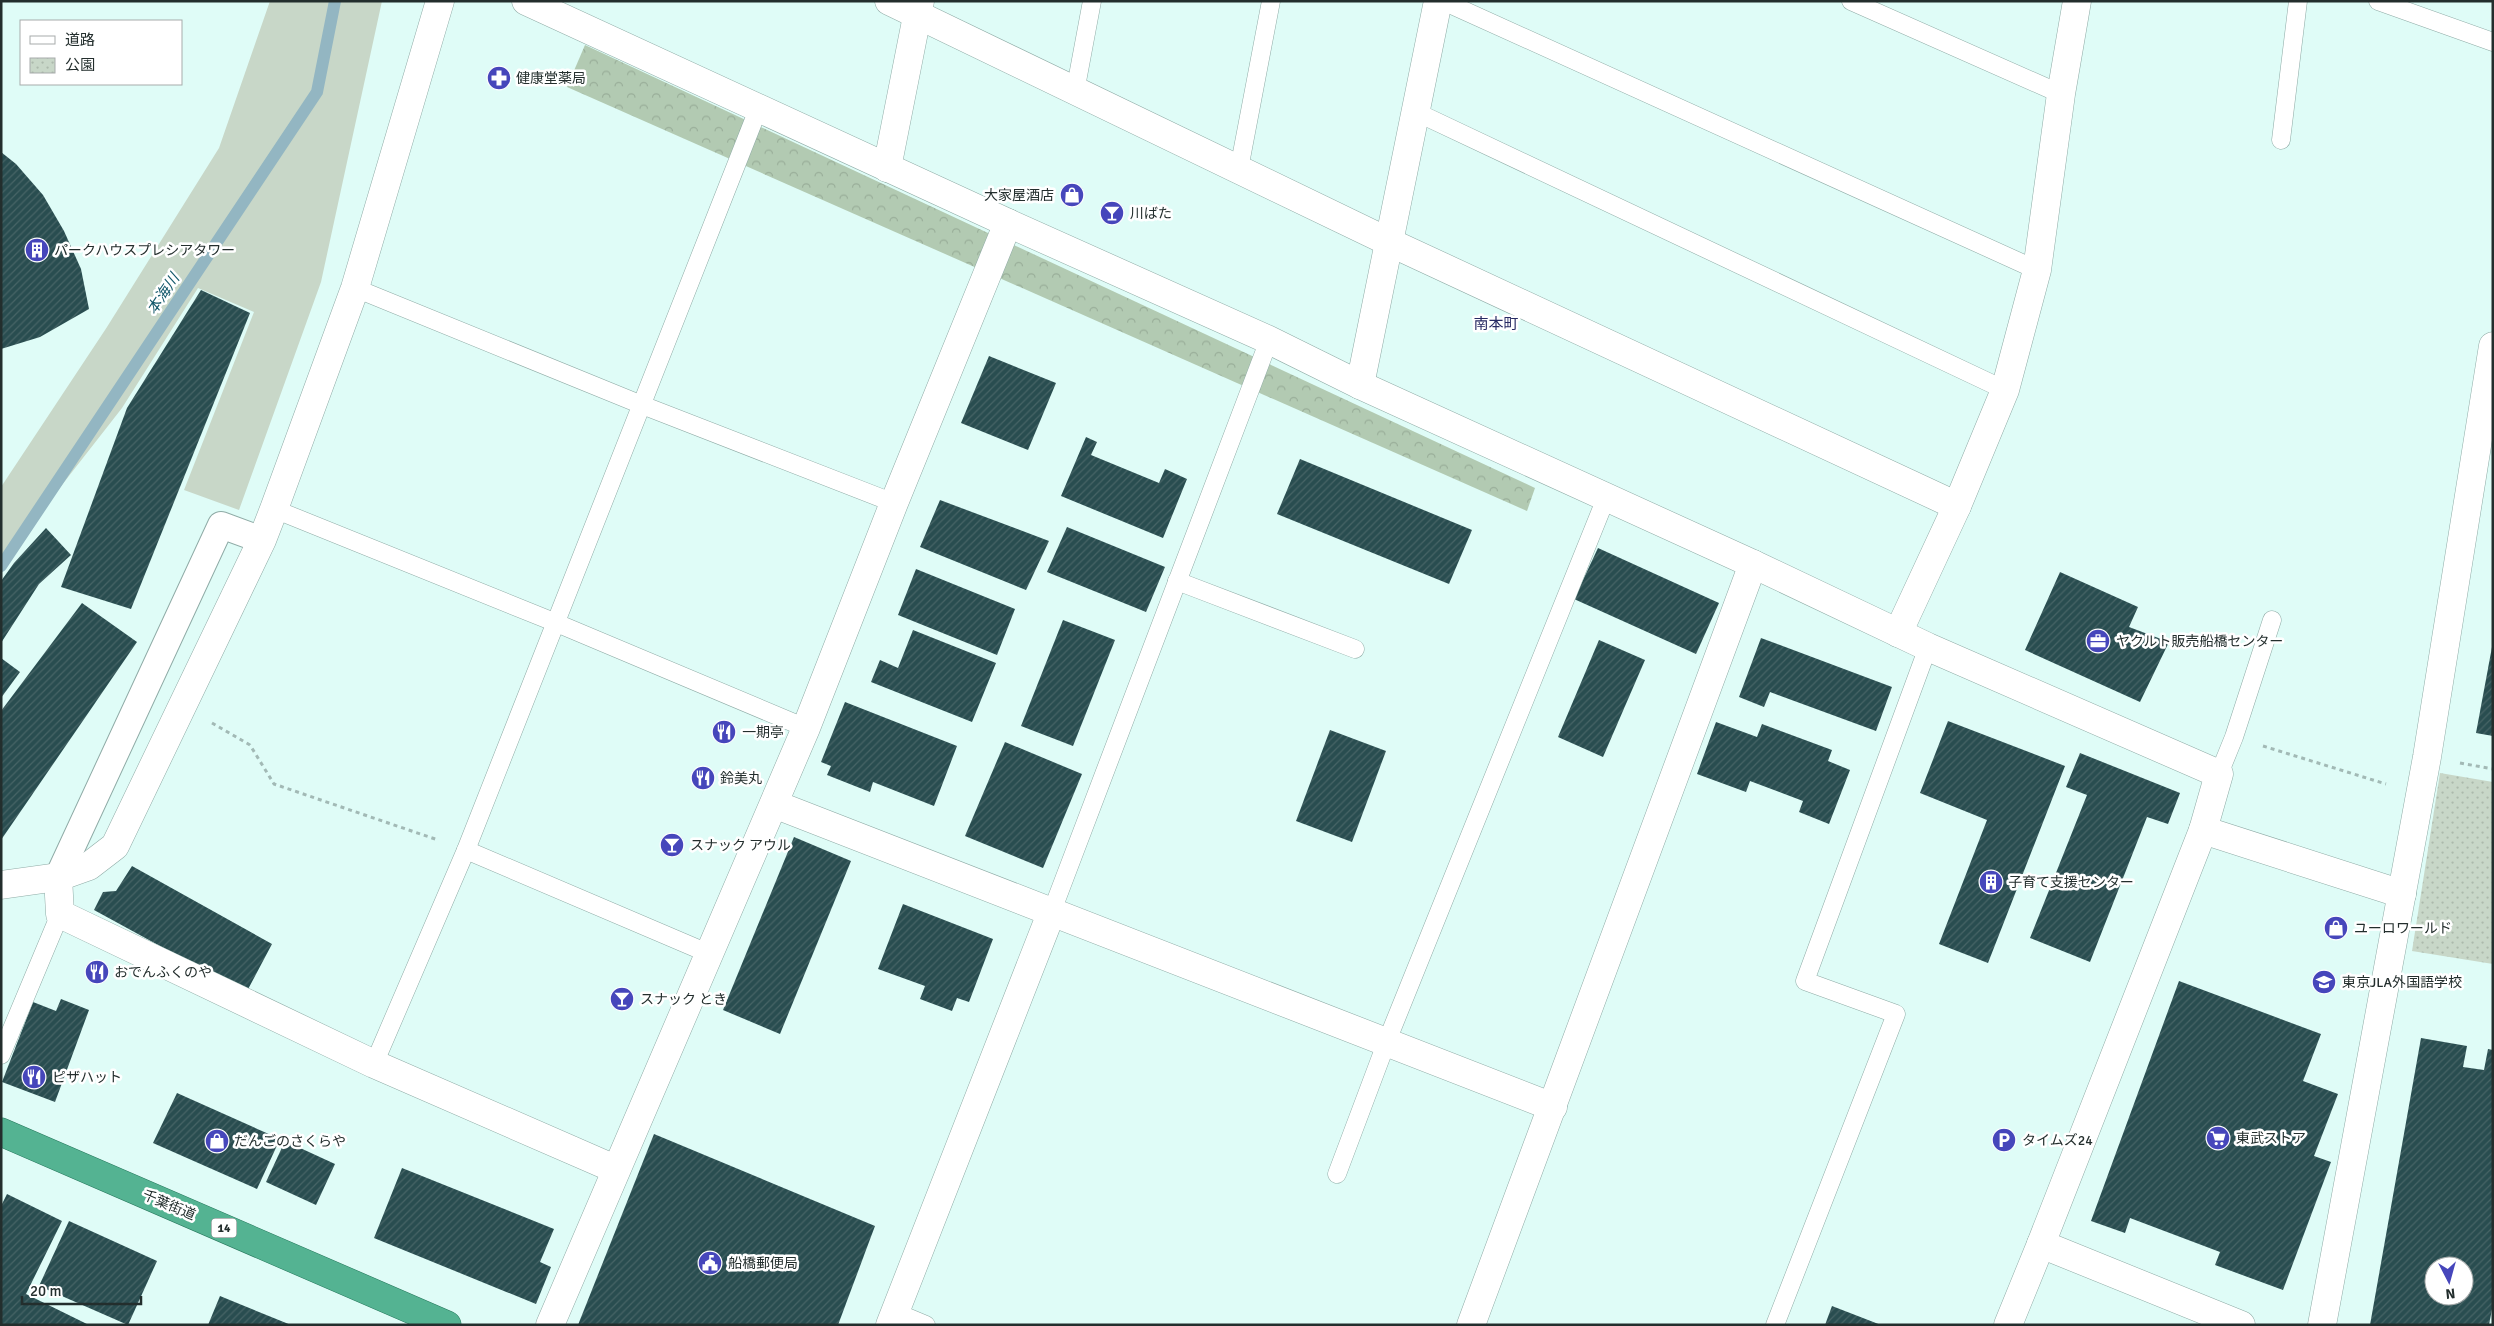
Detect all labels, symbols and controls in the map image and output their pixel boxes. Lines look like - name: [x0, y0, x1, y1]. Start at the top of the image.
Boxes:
- legend: [20, 20, 182, 85]
- text: 道路: [65, 31, 95, 49]
- text: 公園: [65, 56, 95, 74]
- pharmacy icon: 健康堂薬局: [486, 65, 512, 91]
- place label: 健康堂薬局: [516, 70, 586, 87]
- shop icon: 大家屋酒店: [1059, 182, 1085, 208]
- place label: 大家屋酒店: [984, 187, 1054, 204]
- bar icon: 川ばた: [1099, 200, 1125, 226]
- place label: 川ばた: [1130, 205, 1172, 222]
- building icon: パークハウスプレシアタワー: [24, 237, 50, 263]
- place label: パークハウスプレシアタワー: [54, 242, 235, 259]
- water label: 本海川: [143, 269, 184, 318]
- district label: 南本町: [1473, 315, 1519, 333]
- office icon: ヤクルト販売船橋センター: [2085, 628, 2111, 654]
- place label: ヤクルト販売船橋センター: [2116, 633, 2284, 650]
- restaurant icon: 一期亭: [711, 719, 737, 745]
- place label: 一期亭: [742, 724, 784, 741]
- restaurant icon: 鈴美丸: [690, 765, 716, 791]
- place label: 鈴美丸: [720, 770, 762, 787]
- bar icon: スナック アウル: [659, 832, 685, 858]
- place label: スナック アウル: [690, 837, 791, 854]
- building icon: 子育て支援センター: [1978, 869, 2004, 895]
- place label: 子育て支援センター: [2008, 874, 2134, 891]
- shop icon: ユーロワールド: [2323, 915, 2349, 941]
- place label: ユーロワールド: [2354, 920, 2452, 937]
- restaurant icon: おでんふくのや: [84, 959, 110, 985]
- place label: おでんふくのや: [114, 964, 212, 981]
- school or university icon: 東京JLA外国語学校: [2311, 969, 2337, 995]
- place label: 東京JLA外国語学校: [2342, 974, 2462, 991]
- bar icon: スナック とき: [609, 986, 635, 1012]
- place label: スナック とき: [640, 991, 727, 1008]
- restaurant icon: ピザハット: [21, 1064, 47, 1090]
- place label: ピザハット: [52, 1069, 122, 1086]
- supermarket icon: 東武ストア: [2205, 1125, 2231, 1151]
- parking icon: タイムズ24: [1991, 1127, 2017, 1153]
- shop icon: だんごのさくらや: [204, 1128, 230, 1154]
- place label: 東武ストア: [2236, 1130, 2306, 1147]
- place label: タイムズ24: [2022, 1132, 2093, 1149]
- place label: だんごのさくらや: [234, 1133, 346, 1150]
- street label: 千葉街道: [140, 1186, 198, 1224]
- road number: 14: [212, 1218, 236, 1238]
- public building icon: 船橋郵便局: [697, 1250, 723, 1276]
- place label: 船橋郵便局: [728, 1255, 798, 1272]
- north arrow: [2424, 1256, 2474, 1306]
- scale bar: [22, 1274, 141, 1306]
- text: 20 m: [30, 1282, 61, 1300]
- text: N: [2445, 1284, 2456, 1302]

